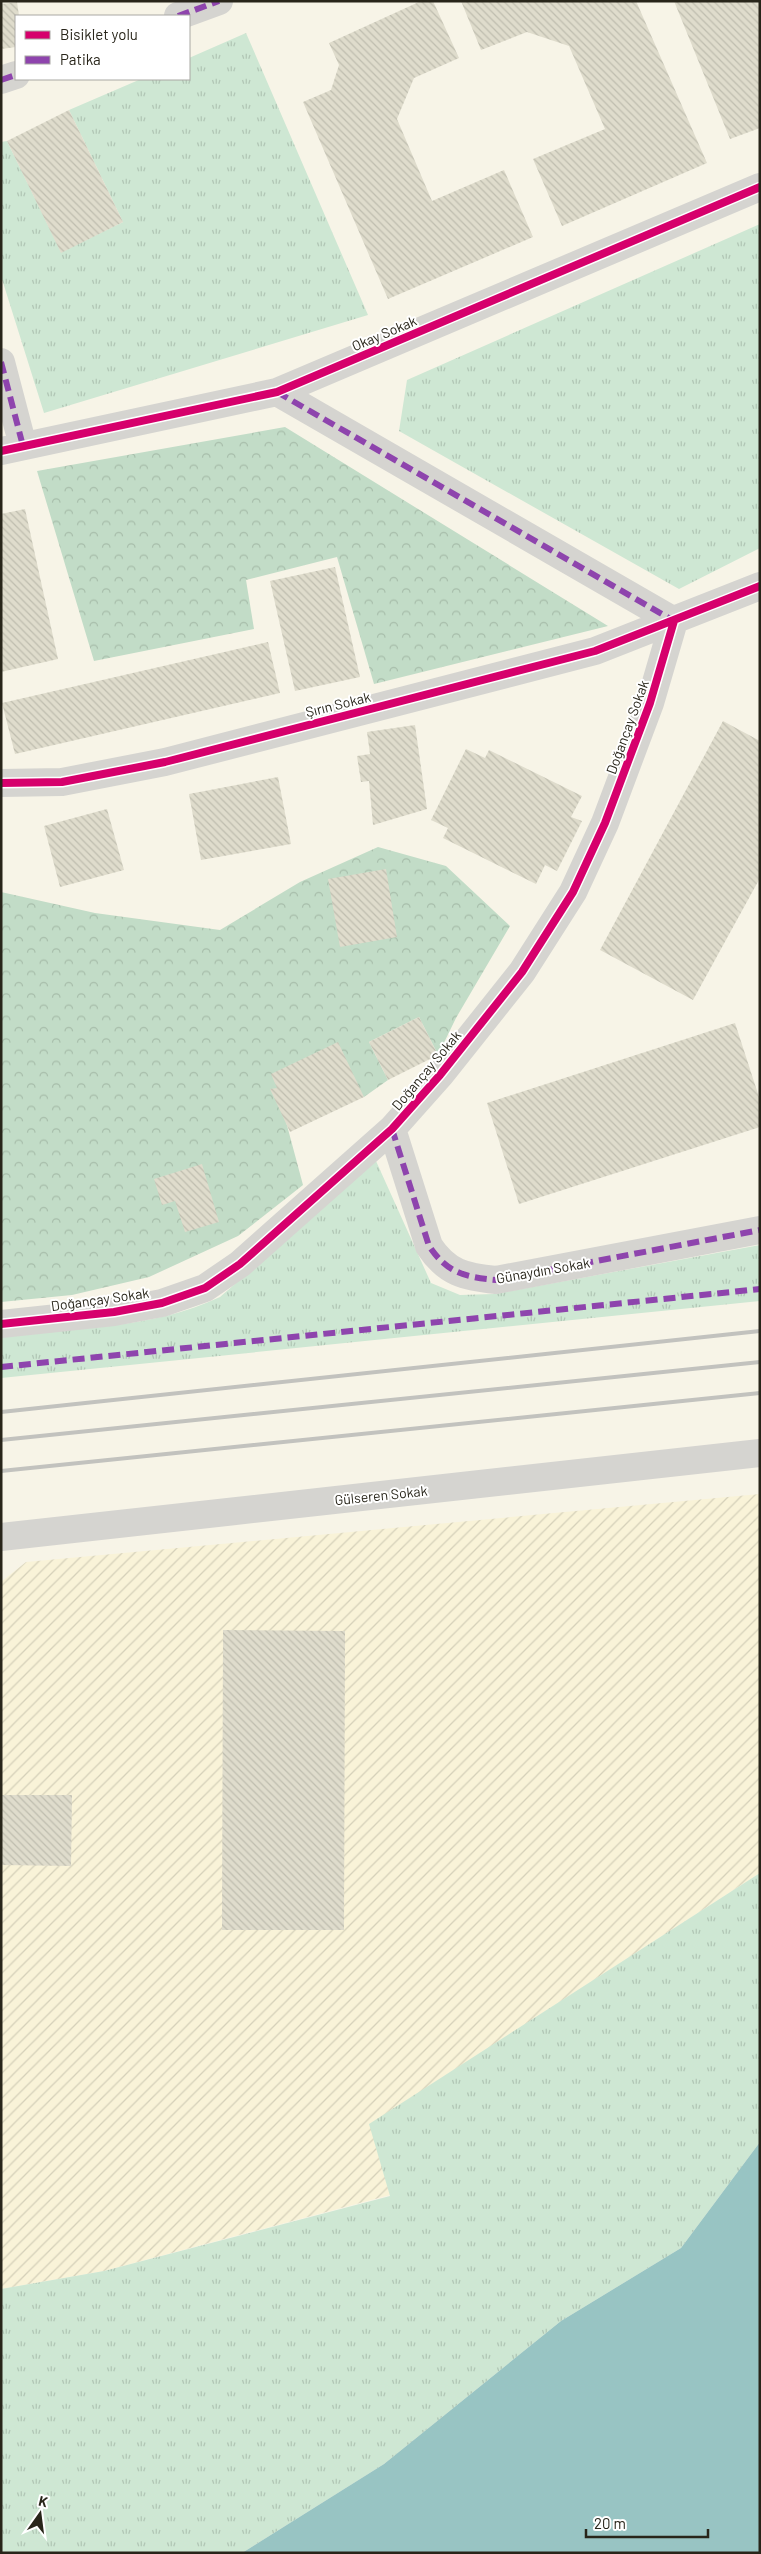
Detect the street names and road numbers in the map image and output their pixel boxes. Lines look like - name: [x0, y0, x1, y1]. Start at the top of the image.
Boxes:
- street label: Okay Sokak: [349, 312, 419, 354]
- street label: Doğançay Sokak: [602, 678, 652, 776]
- street label: Şırın Sokak: [304, 688, 372, 720]
- street label: Doğançay Sokak: [388, 1027, 464, 1113]
- street label: Günaydın Sokak: [495, 1253, 591, 1287]
- street label: Doğançay Sokak: [50, 1284, 150, 1314]
- street label: Gülseren Sokak: [334, 1482, 428, 1508]

